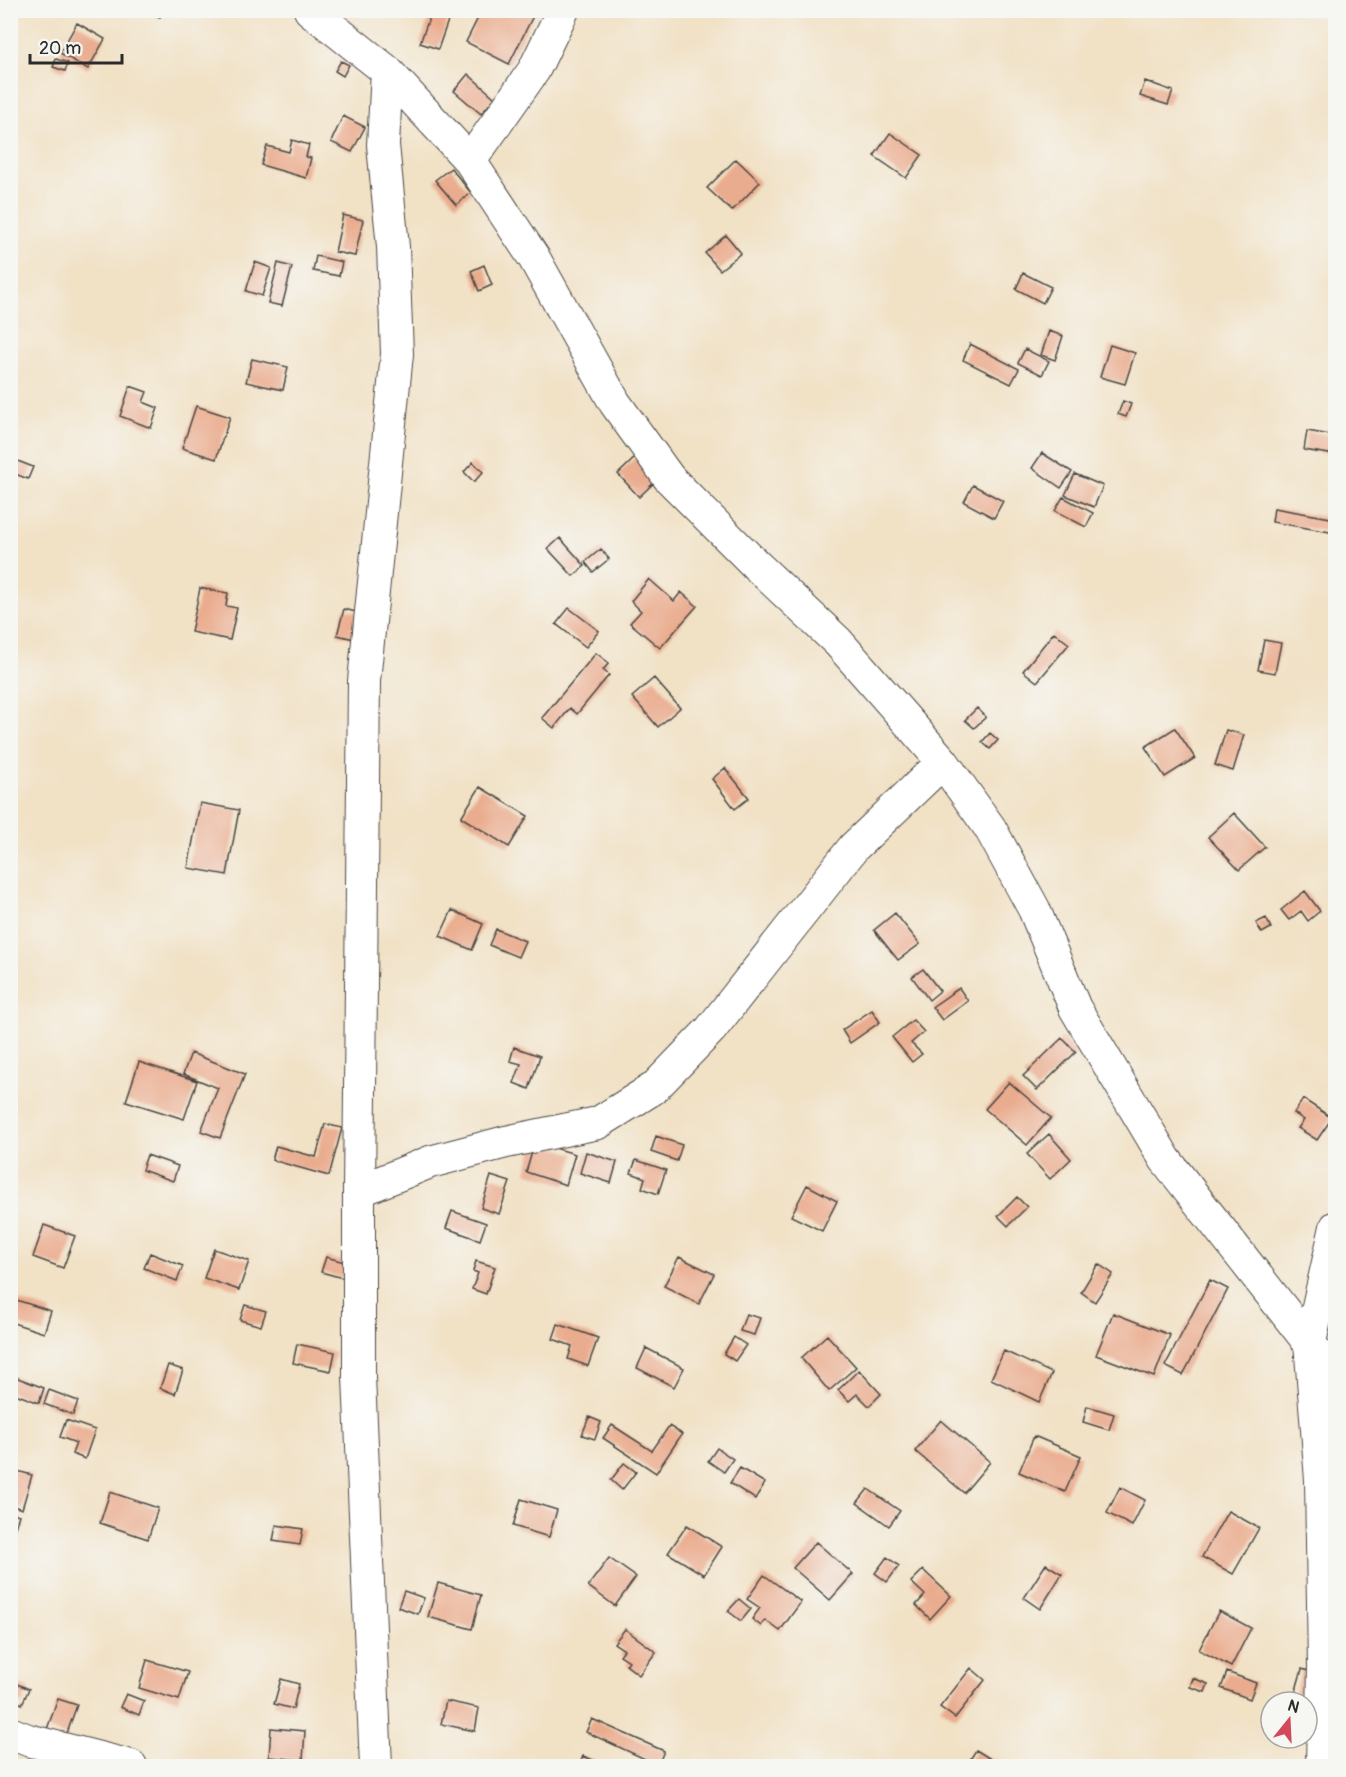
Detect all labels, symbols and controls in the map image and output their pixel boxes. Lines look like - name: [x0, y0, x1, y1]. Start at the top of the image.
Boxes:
- scale bar: [30, 27, 122, 65]
- text: 20 m: [39, 37, 81, 60]
- north arrow: [1259, 1690, 1319, 1750]
- text: N: [1285, 1696, 1302, 1718]

